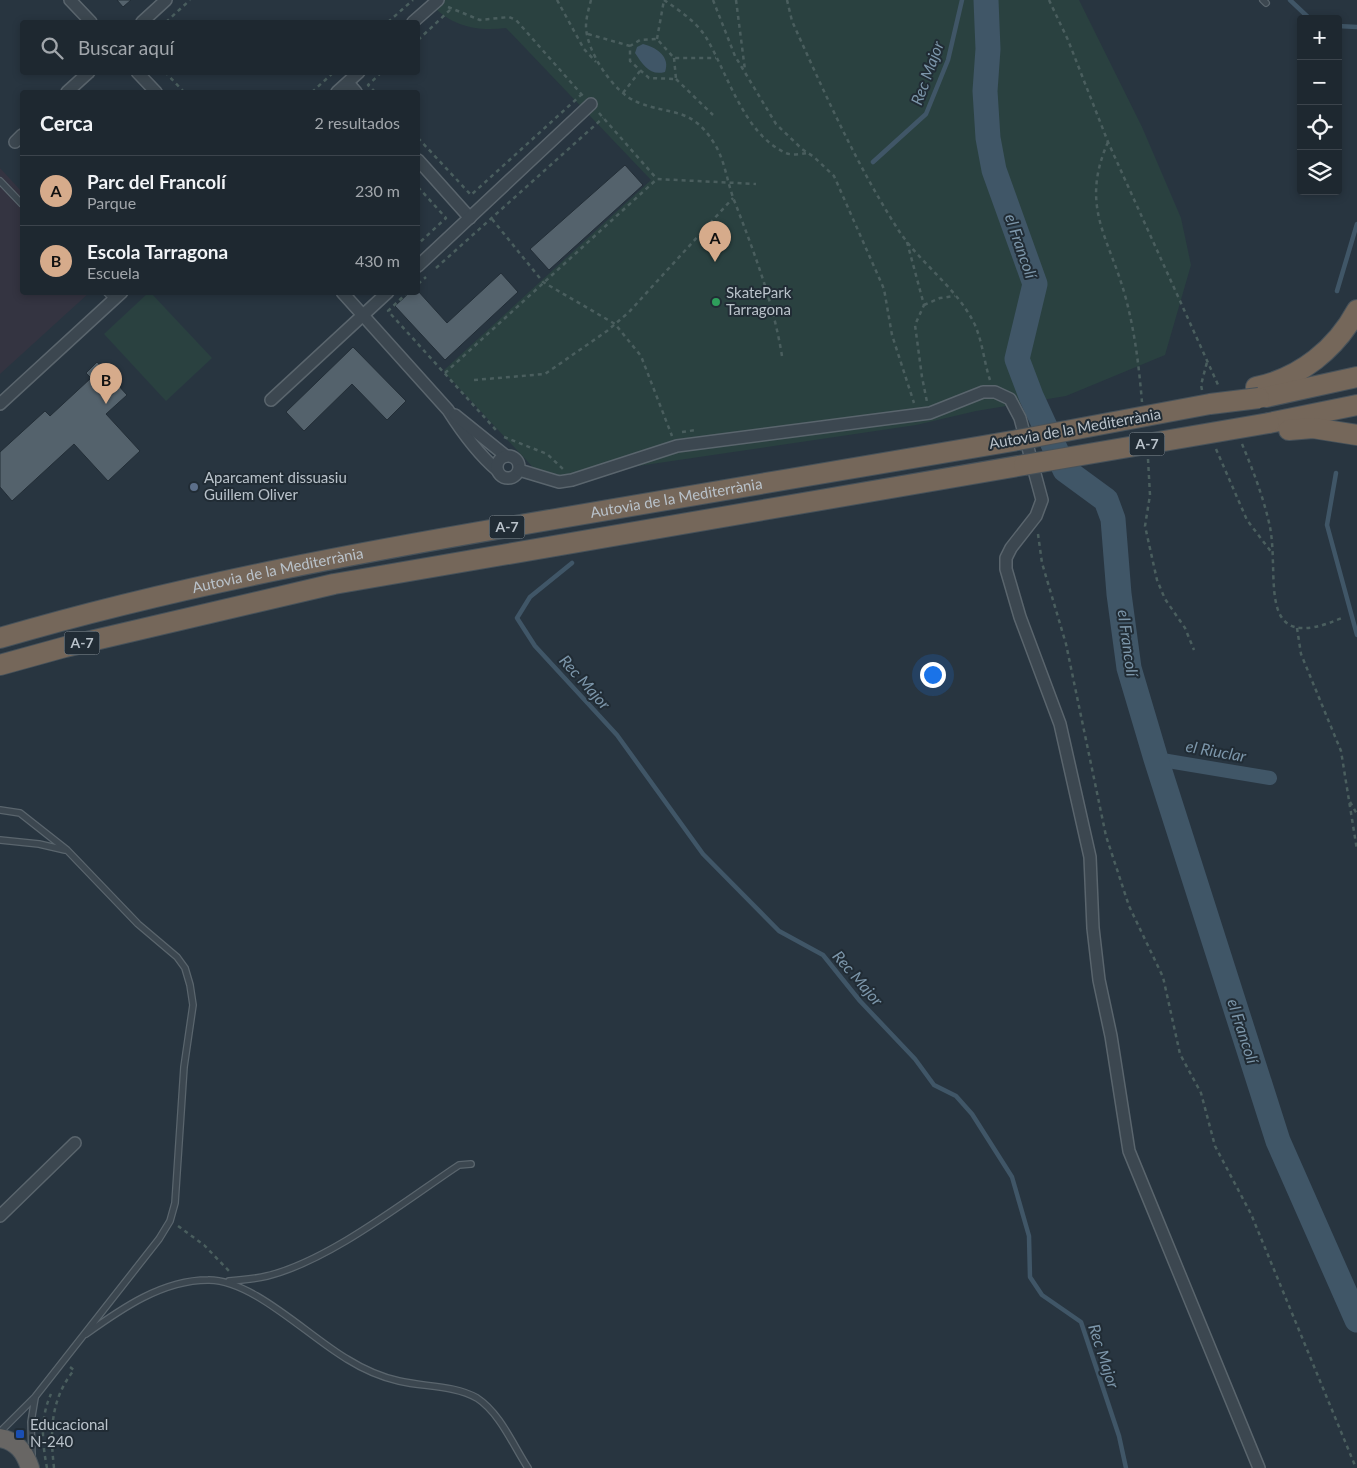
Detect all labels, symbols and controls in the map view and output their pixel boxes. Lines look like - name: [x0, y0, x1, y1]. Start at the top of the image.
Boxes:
- map controls: [1297, 15, 1342, 195]
- button: +: [1297, 15, 1342, 60]
- search box: [20, 20, 420, 75]
- icon: search: [38, 34, 66, 62]
- text: Buscar aquí: [78, 36, 174, 59]
- water label: Rec Major: [906, 38, 947, 107]
- button: −: [1297, 60, 1342, 105]
- button: locate: [1297, 105, 1342, 150]
- text: Cerca: [40, 110, 93, 135]
- text: 2 resultados: [314, 113, 400, 132]
- button: layers: [1297, 150, 1342, 195]
- text: Parc del Francolí: [87, 170, 226, 193]
- text: A: [50, 181, 62, 200]
- text: 230 m: [355, 181, 400, 200]
- text: Parque: [87, 193, 136, 212]
- water label: el Francolí: [1002, 211, 1042, 282]
- pin: A: [699, 221, 731, 262]
- text: Escola Tarragona: [87, 240, 228, 263]
- text: B: [51, 251, 61, 270]
- text: 430 m: [355, 251, 400, 270]
- text: Escuela: [87, 263, 140, 282]
- place label: SkatePark Tarragona: [726, 283, 792, 318]
- marker: SkatePark Tarragona: [710, 296, 722, 308]
- pin: B: [90, 363, 122, 404]
- street label: Autovia de la Mediterrània: [988, 404, 1162, 452]
- road number: A-7: [1130, 432, 1164, 456]
- place label: Aparcament dissuasiu Guillem Oliver: [204, 468, 347, 503]
- street label: Autovia de la Mediterrània: [589, 474, 764, 521]
- marker: Aparcament dissuasiu Guillem Oliver: [188, 481, 200, 493]
- road number: A-7: [490, 516, 524, 538]
- street label: Autovia de la Mediterrània: [190, 543, 365, 596]
- water label: el Francolí: [1114, 608, 1143, 679]
- road number: A-7: [64, 632, 100, 654]
- water label: Rec Major: [556, 651, 615, 713]
- your location: [920, 662, 946, 688]
- water label: el Riuclar: [1184, 736, 1248, 765]
- water label: Rec Major: [829, 946, 888, 1009]
- water label: el Francolí: [1224, 996, 1263, 1067]
- water label: Rec Major: [1085, 1321, 1124, 1391]
- place label: Educacional N-240: [30, 1415, 108, 1450]
- marker: Educacional N-240: [14, 1428, 26, 1440]

